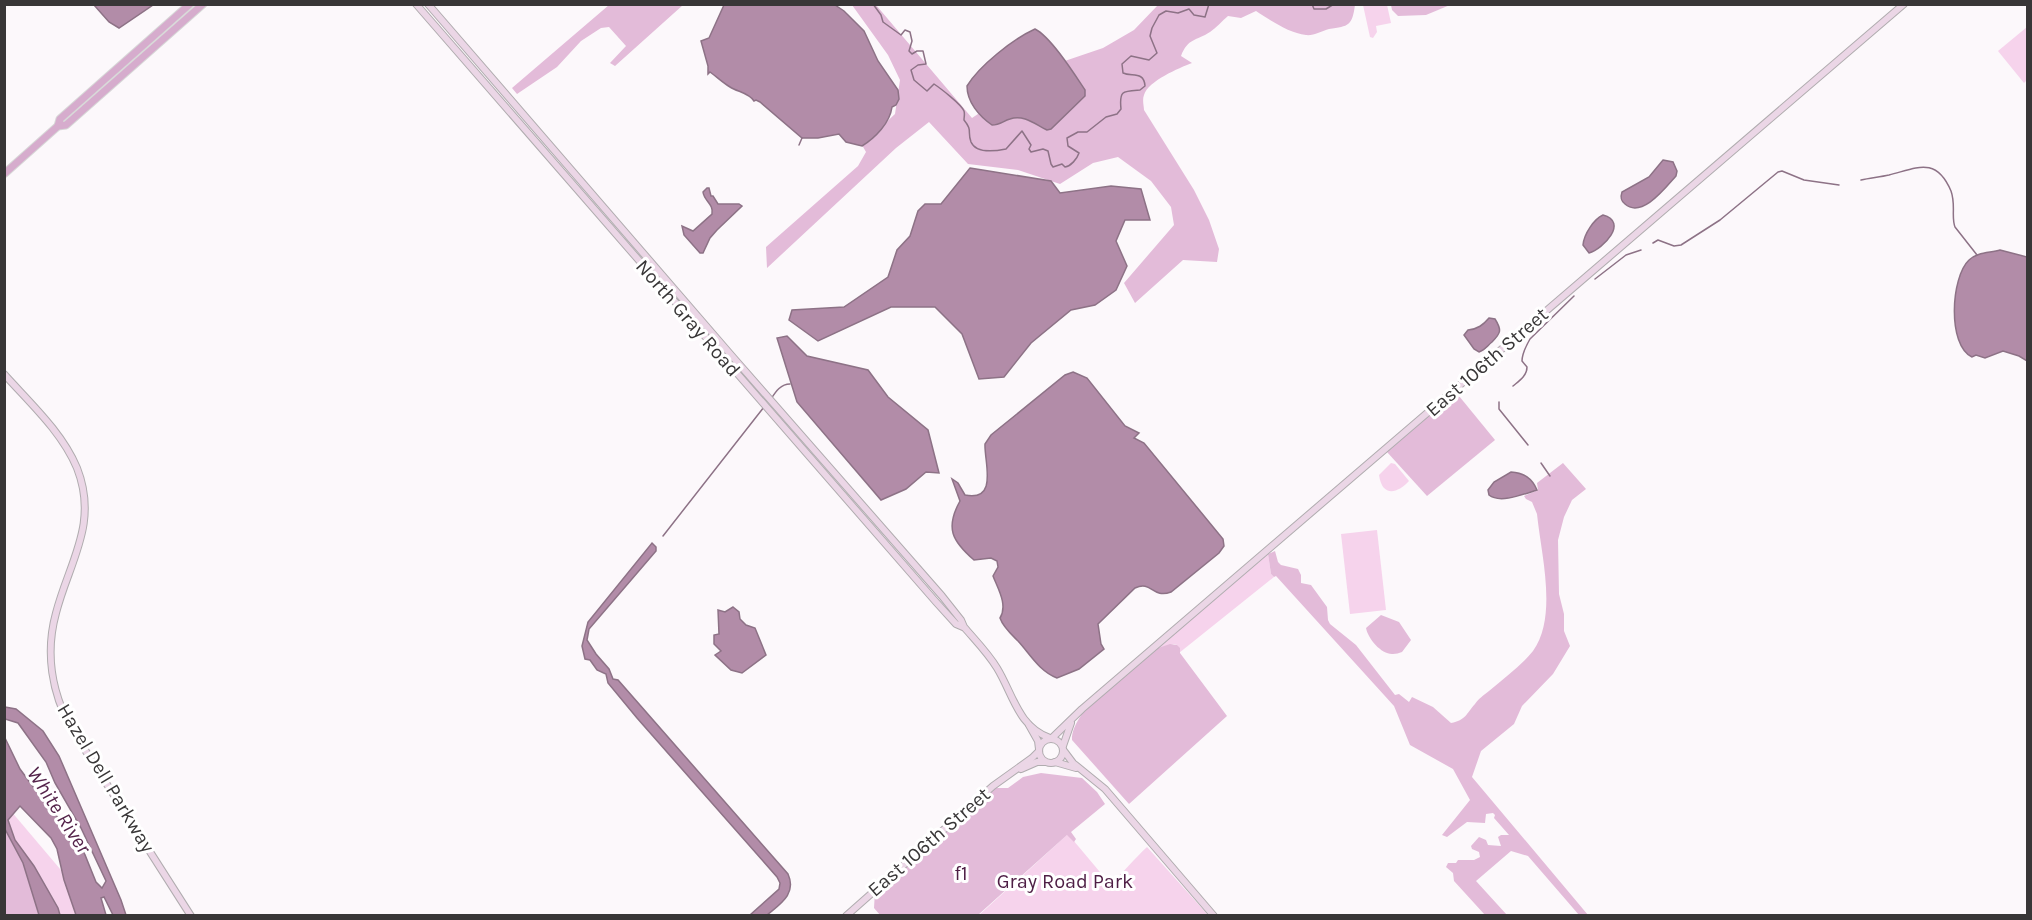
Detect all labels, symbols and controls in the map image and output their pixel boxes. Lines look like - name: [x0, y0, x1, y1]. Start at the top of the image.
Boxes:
- street label: North Gray Road: [631, 255, 745, 381]
- street label: East 106th Street: [1421, 302, 1553, 421]
- street label: Hazel Dell Parkway: [53, 700, 159, 856]
- water label: White River: [22, 762, 96, 859]
- street label: East 106th Street: [863, 782, 995, 901]
- park label: f1: [954, 862, 968, 885]
- park label: Gray Road Park: [997, 870, 1133, 893]

